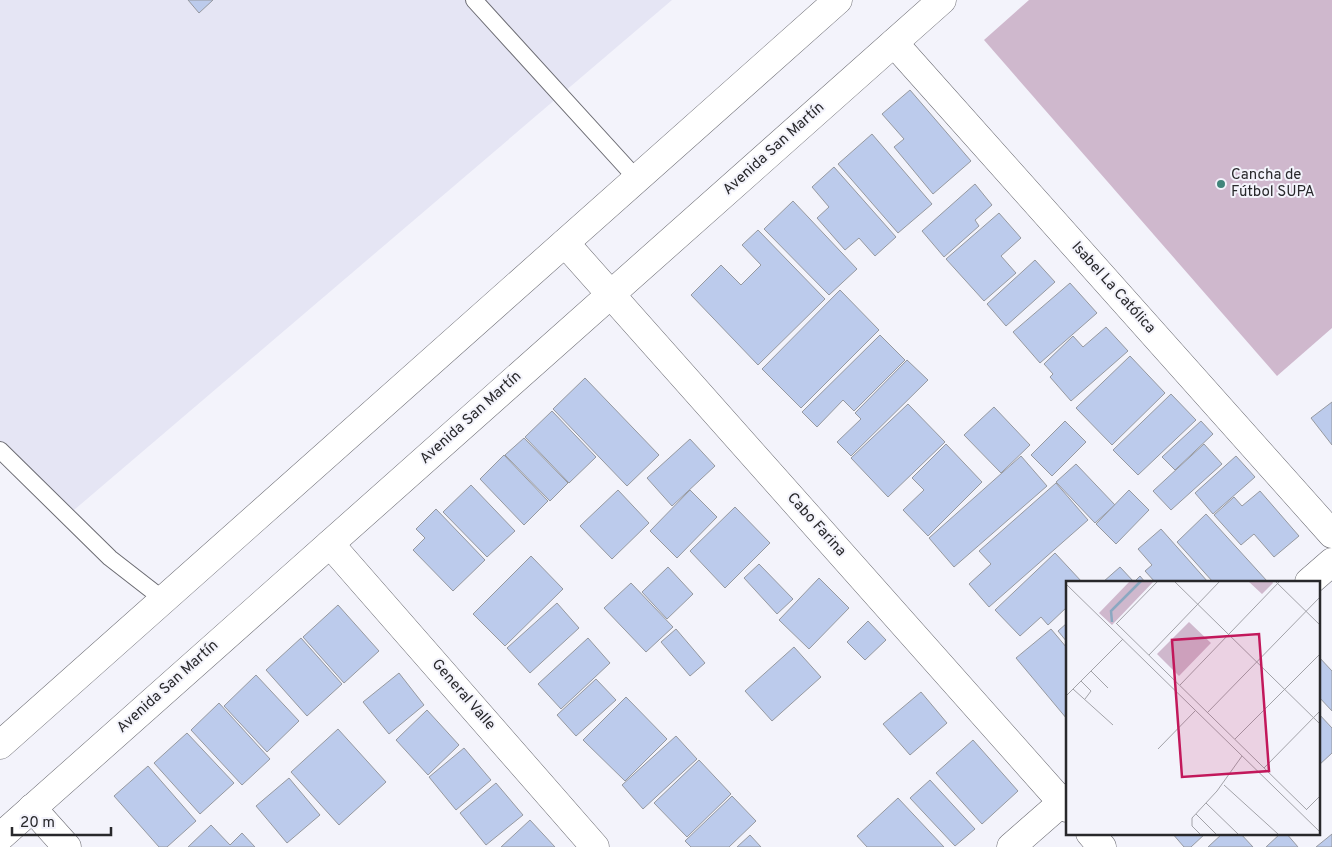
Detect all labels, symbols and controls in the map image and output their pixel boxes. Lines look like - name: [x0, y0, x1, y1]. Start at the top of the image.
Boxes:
- street label: Avenida San Martín: [719, 98, 829, 200]
- place label: Cancha de Fútbol SUPA: [1231, 166, 1315, 202]
- marker: Cancha de Fútbol SUPA: [1215, 178, 1227, 190]
- street label: Isabel La Católica: [1067, 238, 1159, 338]
- street label: Avenida San Martín: [416, 367, 526, 469]
- street label: Cabo Farina: [782, 489, 850, 561]
- inset map: [1066, 581, 1320, 834]
- street label: Avenida San Martín: [113, 636, 223, 738]
- street label: General Valle: [427, 655, 499, 735]
- scale bar: [12, 804, 111, 836]
- text: 20 m: [20, 814, 55, 833]

